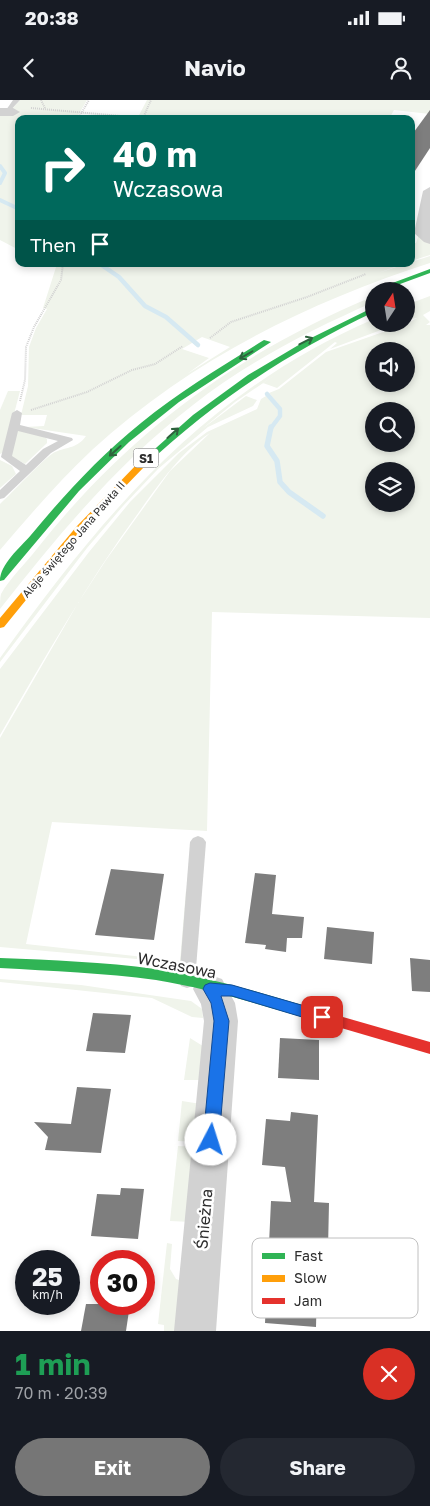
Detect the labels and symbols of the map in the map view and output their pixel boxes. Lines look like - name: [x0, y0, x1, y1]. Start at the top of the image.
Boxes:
- north arrow: [365, 282, 415, 332]
- one-way arrow: [298, 336, 313, 345]
- one-way arrow: [239, 350, 253, 360]
- one-way arrow: [166, 427, 179, 439]
- one-way arrow: [109, 445, 122, 457]
- road number: S1: [134, 448, 158, 468]
- street label: Aleje świętego Jana Pawła II: [19, 478, 127, 600]
- street label: Wczasowa: [136, 948, 218, 982]
- pin: [301, 996, 343, 1038]
- position arrow: [184, 1113, 236, 1165]
- street label: Śnieżna: [191, 1188, 217, 1250]
- legend: [252, 1238, 418, 1318]
- text: Fast: [294, 1247, 323, 1264]
- speed limit sign: 30: [90, 1250, 155, 1315]
- text: Slow: [294, 1269, 327, 1286]
- text: Jam: [294, 1292, 322, 1309]

